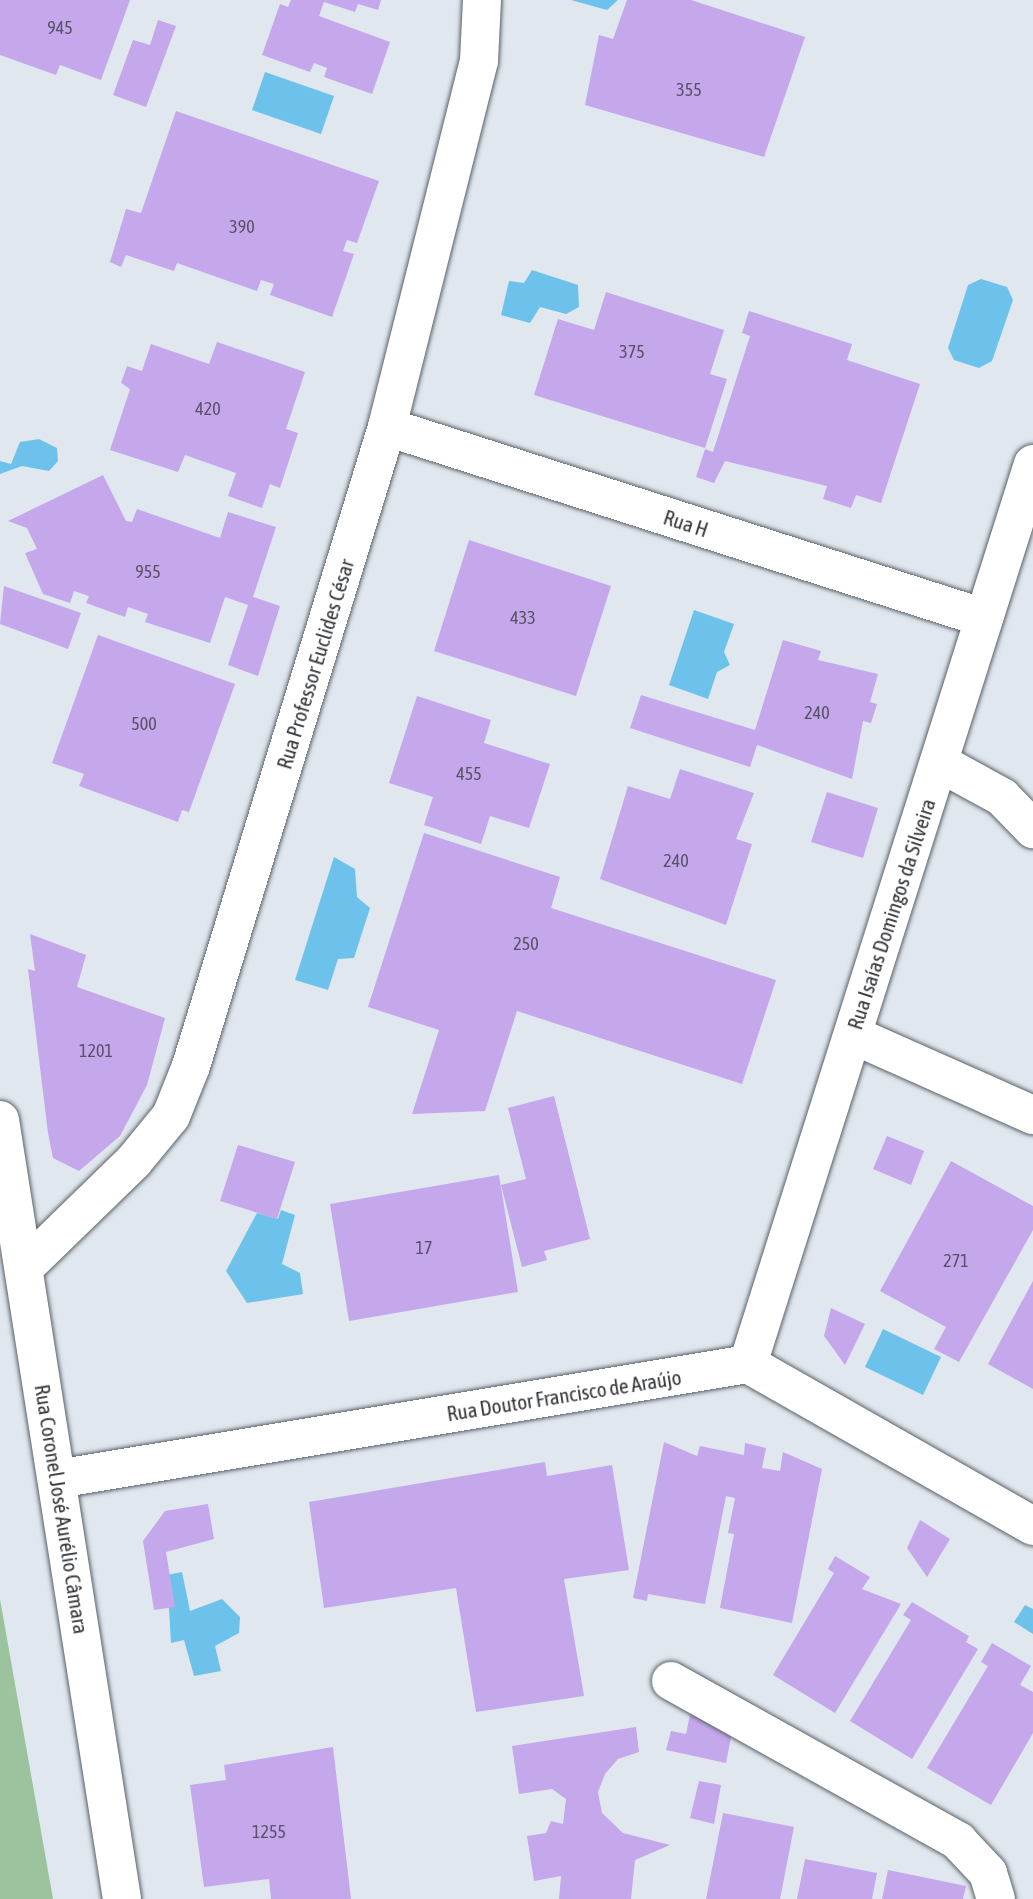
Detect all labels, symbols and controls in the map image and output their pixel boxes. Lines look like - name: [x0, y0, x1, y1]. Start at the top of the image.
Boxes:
- house number: 945: [47, 17, 73, 39]
- house number: 355: [676, 79, 702, 101]
- house number: 390: [229, 216, 255, 238]
- house number: 375: [619, 341, 645, 363]
- house number: 420: [195, 398, 221, 420]
- street label: Rua H: [660, 504, 712, 542]
- street label: Rua Professor Euclides César: [271, 556, 359, 772]
- house number: 955: [135, 561, 161, 583]
- house number: 433: [510, 607, 536, 629]
- house number: 240: [804, 702, 830, 724]
- house number: 500: [131, 713, 157, 735]
- house number: 455: [456, 763, 482, 785]
- street label: Rua Isaías Domingos da Silveira: [842, 795, 940, 1033]
- house number: 240: [663, 850, 689, 872]
- house number: 250: [513, 933, 539, 955]
- house number: 1201: [79, 1040, 113, 1062]
- house number: 17: [416, 1237, 432, 1259]
- house number: 271: [943, 1250, 969, 1272]
- street label: Rua Doutor Francisco de Araújo: [445, 1364, 683, 1426]
- street label: Rua Coronel José Aurélio Câmara: [30, 1382, 94, 1636]
- house number: 1255: [252, 1821, 286, 1843]

